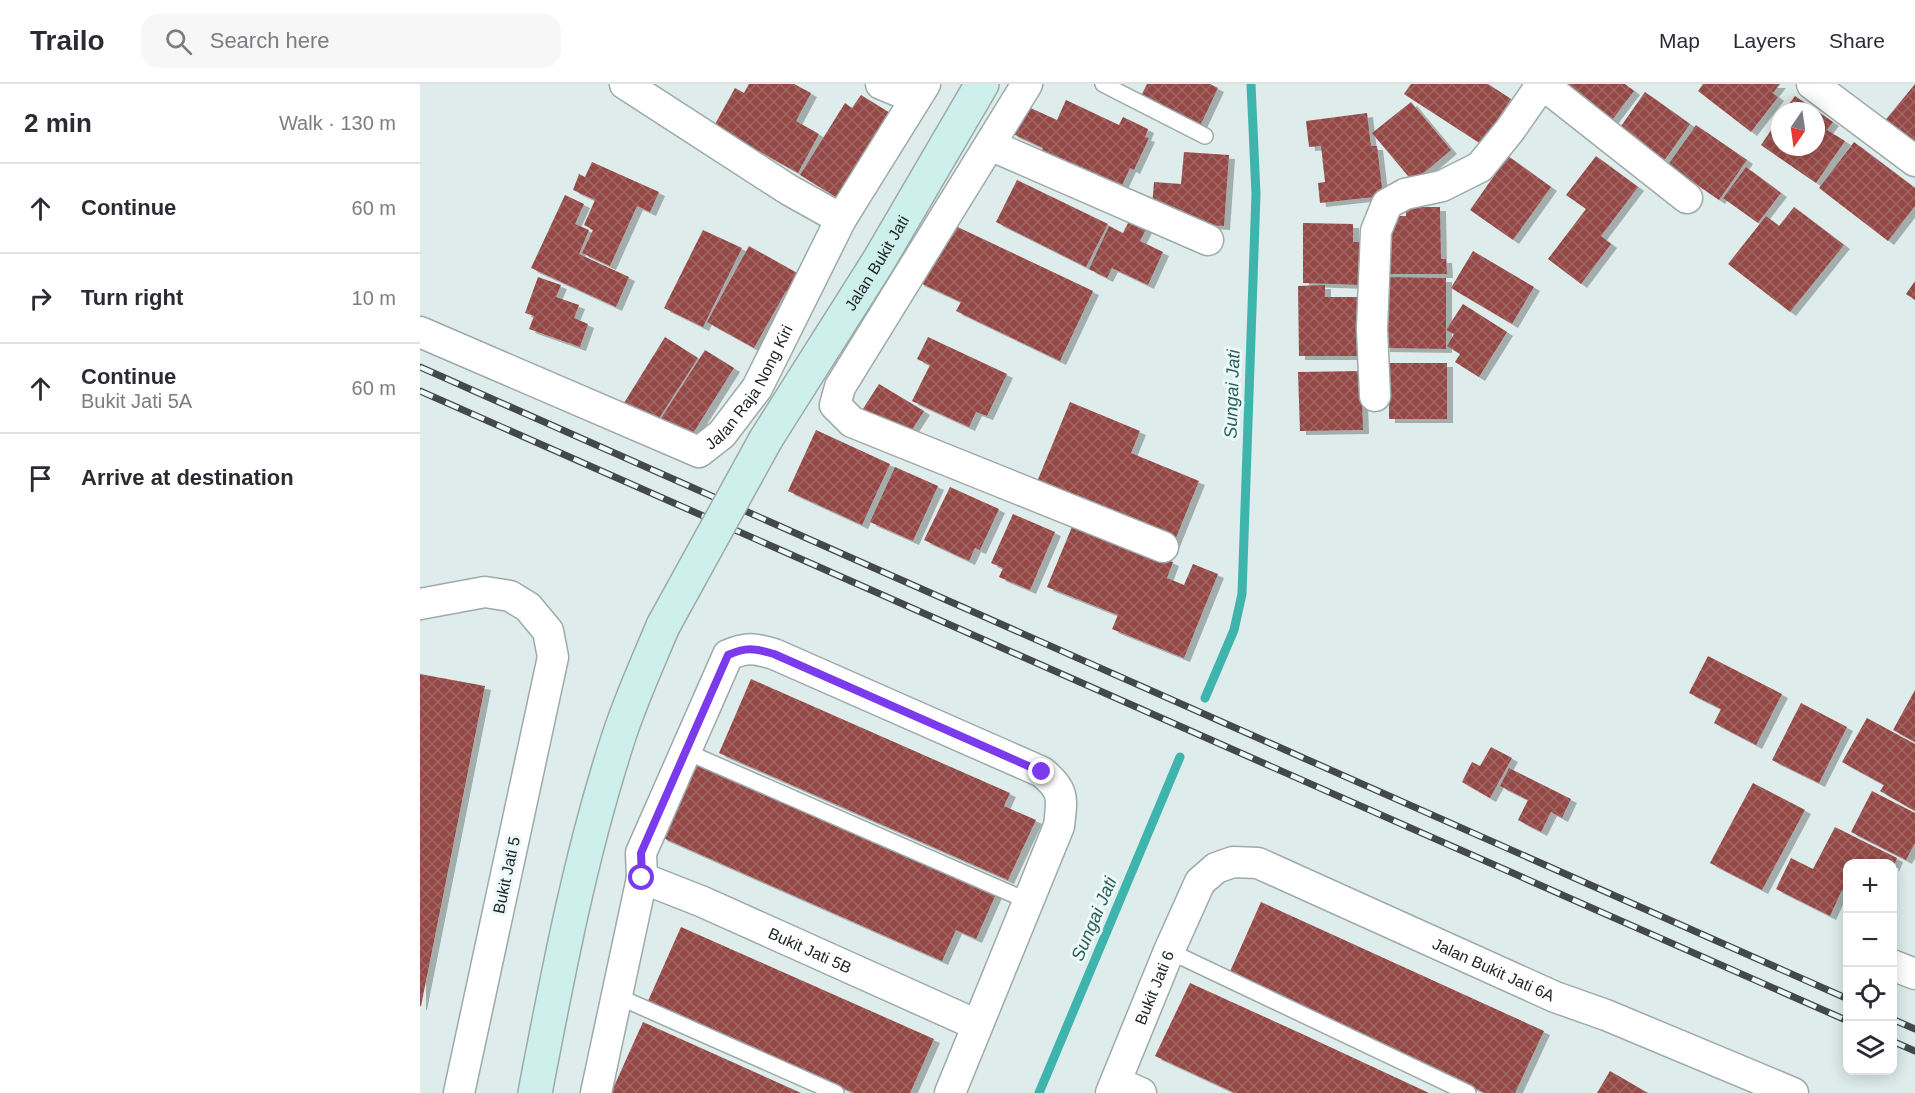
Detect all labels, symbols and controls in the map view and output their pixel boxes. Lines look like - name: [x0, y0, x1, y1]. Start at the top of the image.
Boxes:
- search box: [141, 14, 561, 68]
- text: Trailo: [30, 25, 105, 56]
- icon: search: [162, 25, 195, 58]
- text: Search here: [210, 28, 330, 53]
- text: Map: [1659, 29, 1700, 52]
- text: Layers: [1733, 29, 1796, 52]
- text: Share: [1829, 29, 1885, 52]
- north arrow: [1771, 102, 1825, 156]
- text: 2 min: [24, 108, 92, 138]
- text: Walk · 130 m: [279, 112, 396, 134]
- icon: ahead: [24, 192, 57, 225]
- text: Continue: [81, 195, 176, 220]
- text: 60 m: [352, 197, 396, 219]
- street label: Jalan Bukit Jati: [842, 213, 912, 314]
- icon: right: [24, 282, 57, 315]
- text: Turn right: [81, 285, 183, 310]
- text: 10 m: [352, 287, 396, 309]
- street label: Jalan Raja Nong Kiri: [702, 322, 796, 453]
- water label: Sungai Jati: [1220, 348, 1244, 439]
- text: Continue: [81, 364, 176, 389]
- icon: ahead: [24, 372, 57, 405]
- text: 60 m: [352, 377, 396, 399]
- text: Bukit Jati 5A: [81, 390, 192, 412]
- icon: arrive: [24, 462, 57, 495]
- text: Arrive at destination: [81, 465, 294, 490]
- route end: [1028, 758, 1054, 784]
- street label: Bukit Jati 5: [490, 835, 523, 915]
- map controls: [1843, 859, 1897, 1075]
- button: +: [1843, 859, 1897, 913]
- route start: [628, 864, 654, 890]
- water label: Sungai Jati: [1067, 873, 1121, 964]
- button: −: [1843, 913, 1897, 967]
- street label: Bukit Jati 5B: [766, 925, 854, 977]
- street label: Jalan Bukit Jati 6A: [1430, 935, 1557, 1005]
- street label: Bukit Jati 6: [1132, 948, 1177, 1027]
- button: locate: [1843, 967, 1897, 1021]
- button: layers: [1843, 1021, 1897, 1075]

